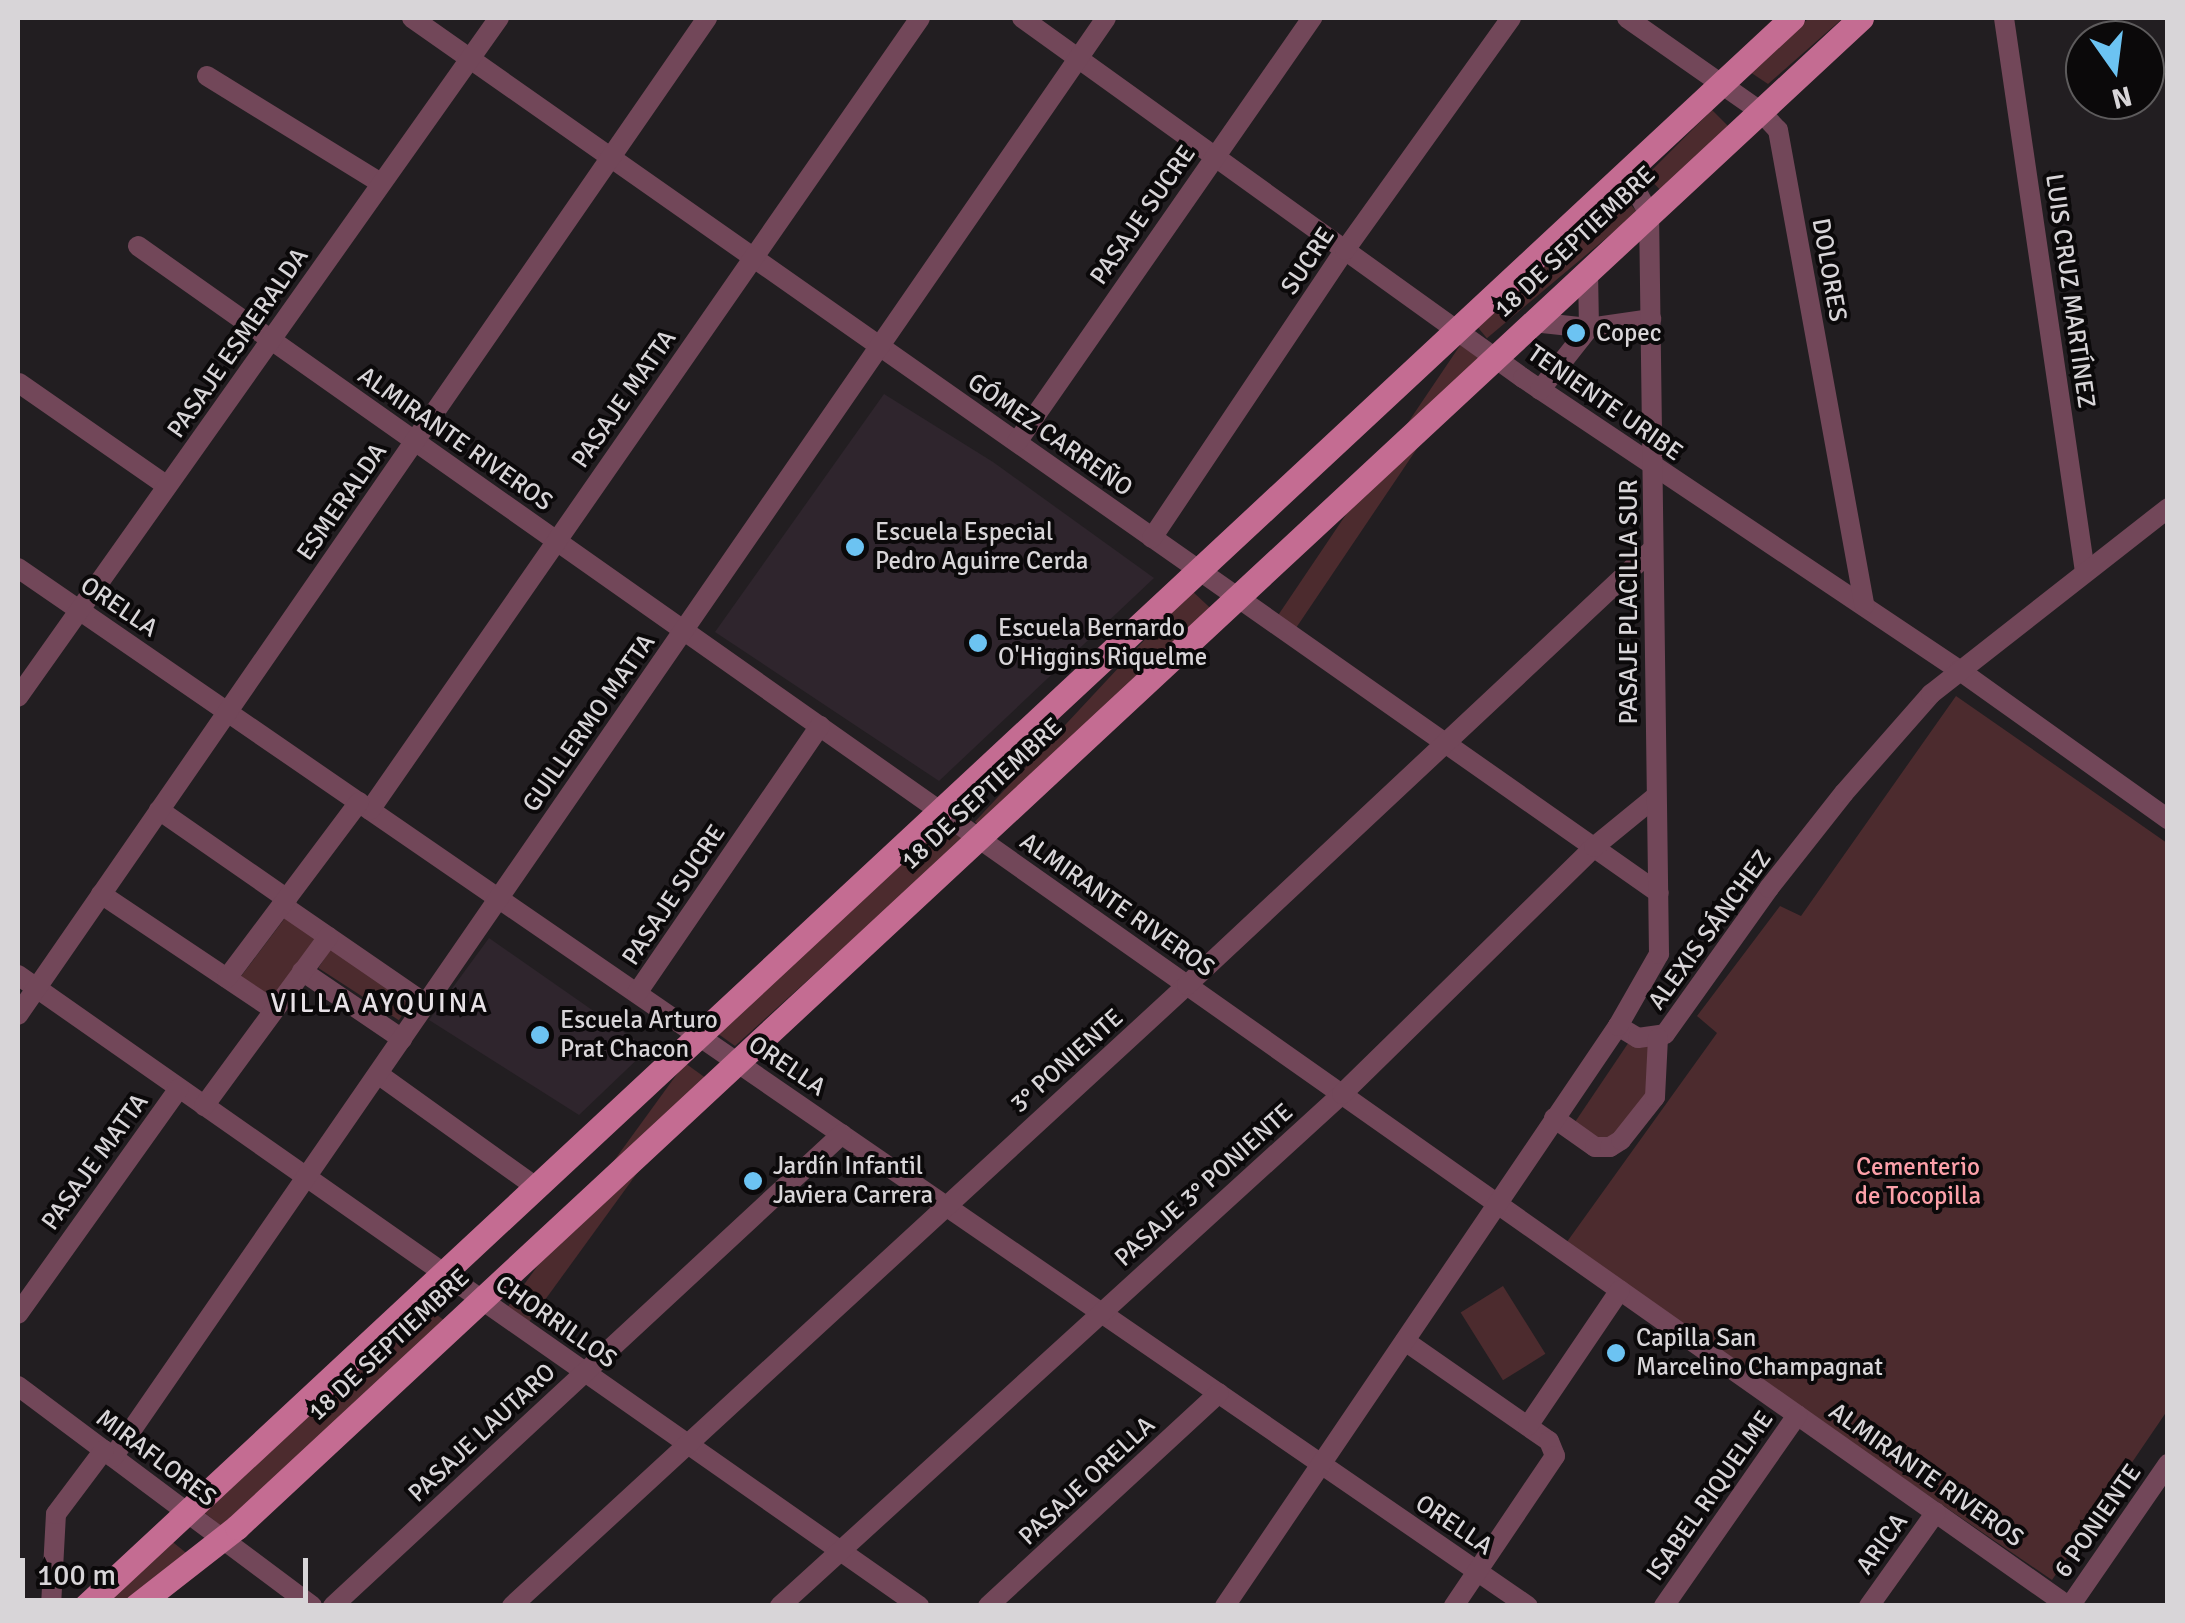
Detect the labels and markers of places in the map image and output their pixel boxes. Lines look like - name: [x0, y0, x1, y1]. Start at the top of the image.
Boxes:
- place label: Copec: [1596, 318, 1661, 348]
- marker: Copec: [1565, 322, 1587, 344]
- place label: Escuela Especial Pedro Aguirre Cerda: [875, 518, 1088, 577]
- marker: Escuela Especial Pedro Aguirre Cerda: [844, 536, 866, 558]
- place label: Escuela Bernardo O'Higgins Riquelme: [998, 614, 1207, 673]
- marker: Escuela Bernardo O'Higgins Riquelme: [967, 632, 989, 654]
- place label: Escuela Arturo Prat Chacon: [560, 1006, 718, 1065]
- marker: Escuela Arturo Prat Chacon: [529, 1024, 551, 1046]
- place label: Jardín Infantil Javiera Carrera: [773, 1152, 933, 1211]
- marker: Jardín Infantil Javiera Carrera: [742, 1170, 764, 1192]
- place label: Capilla San Marcelino Champagnat: [1636, 1324, 1883, 1383]
- marker: Capilla San Marcelino Champagnat: [1605, 1342, 1627, 1364]

